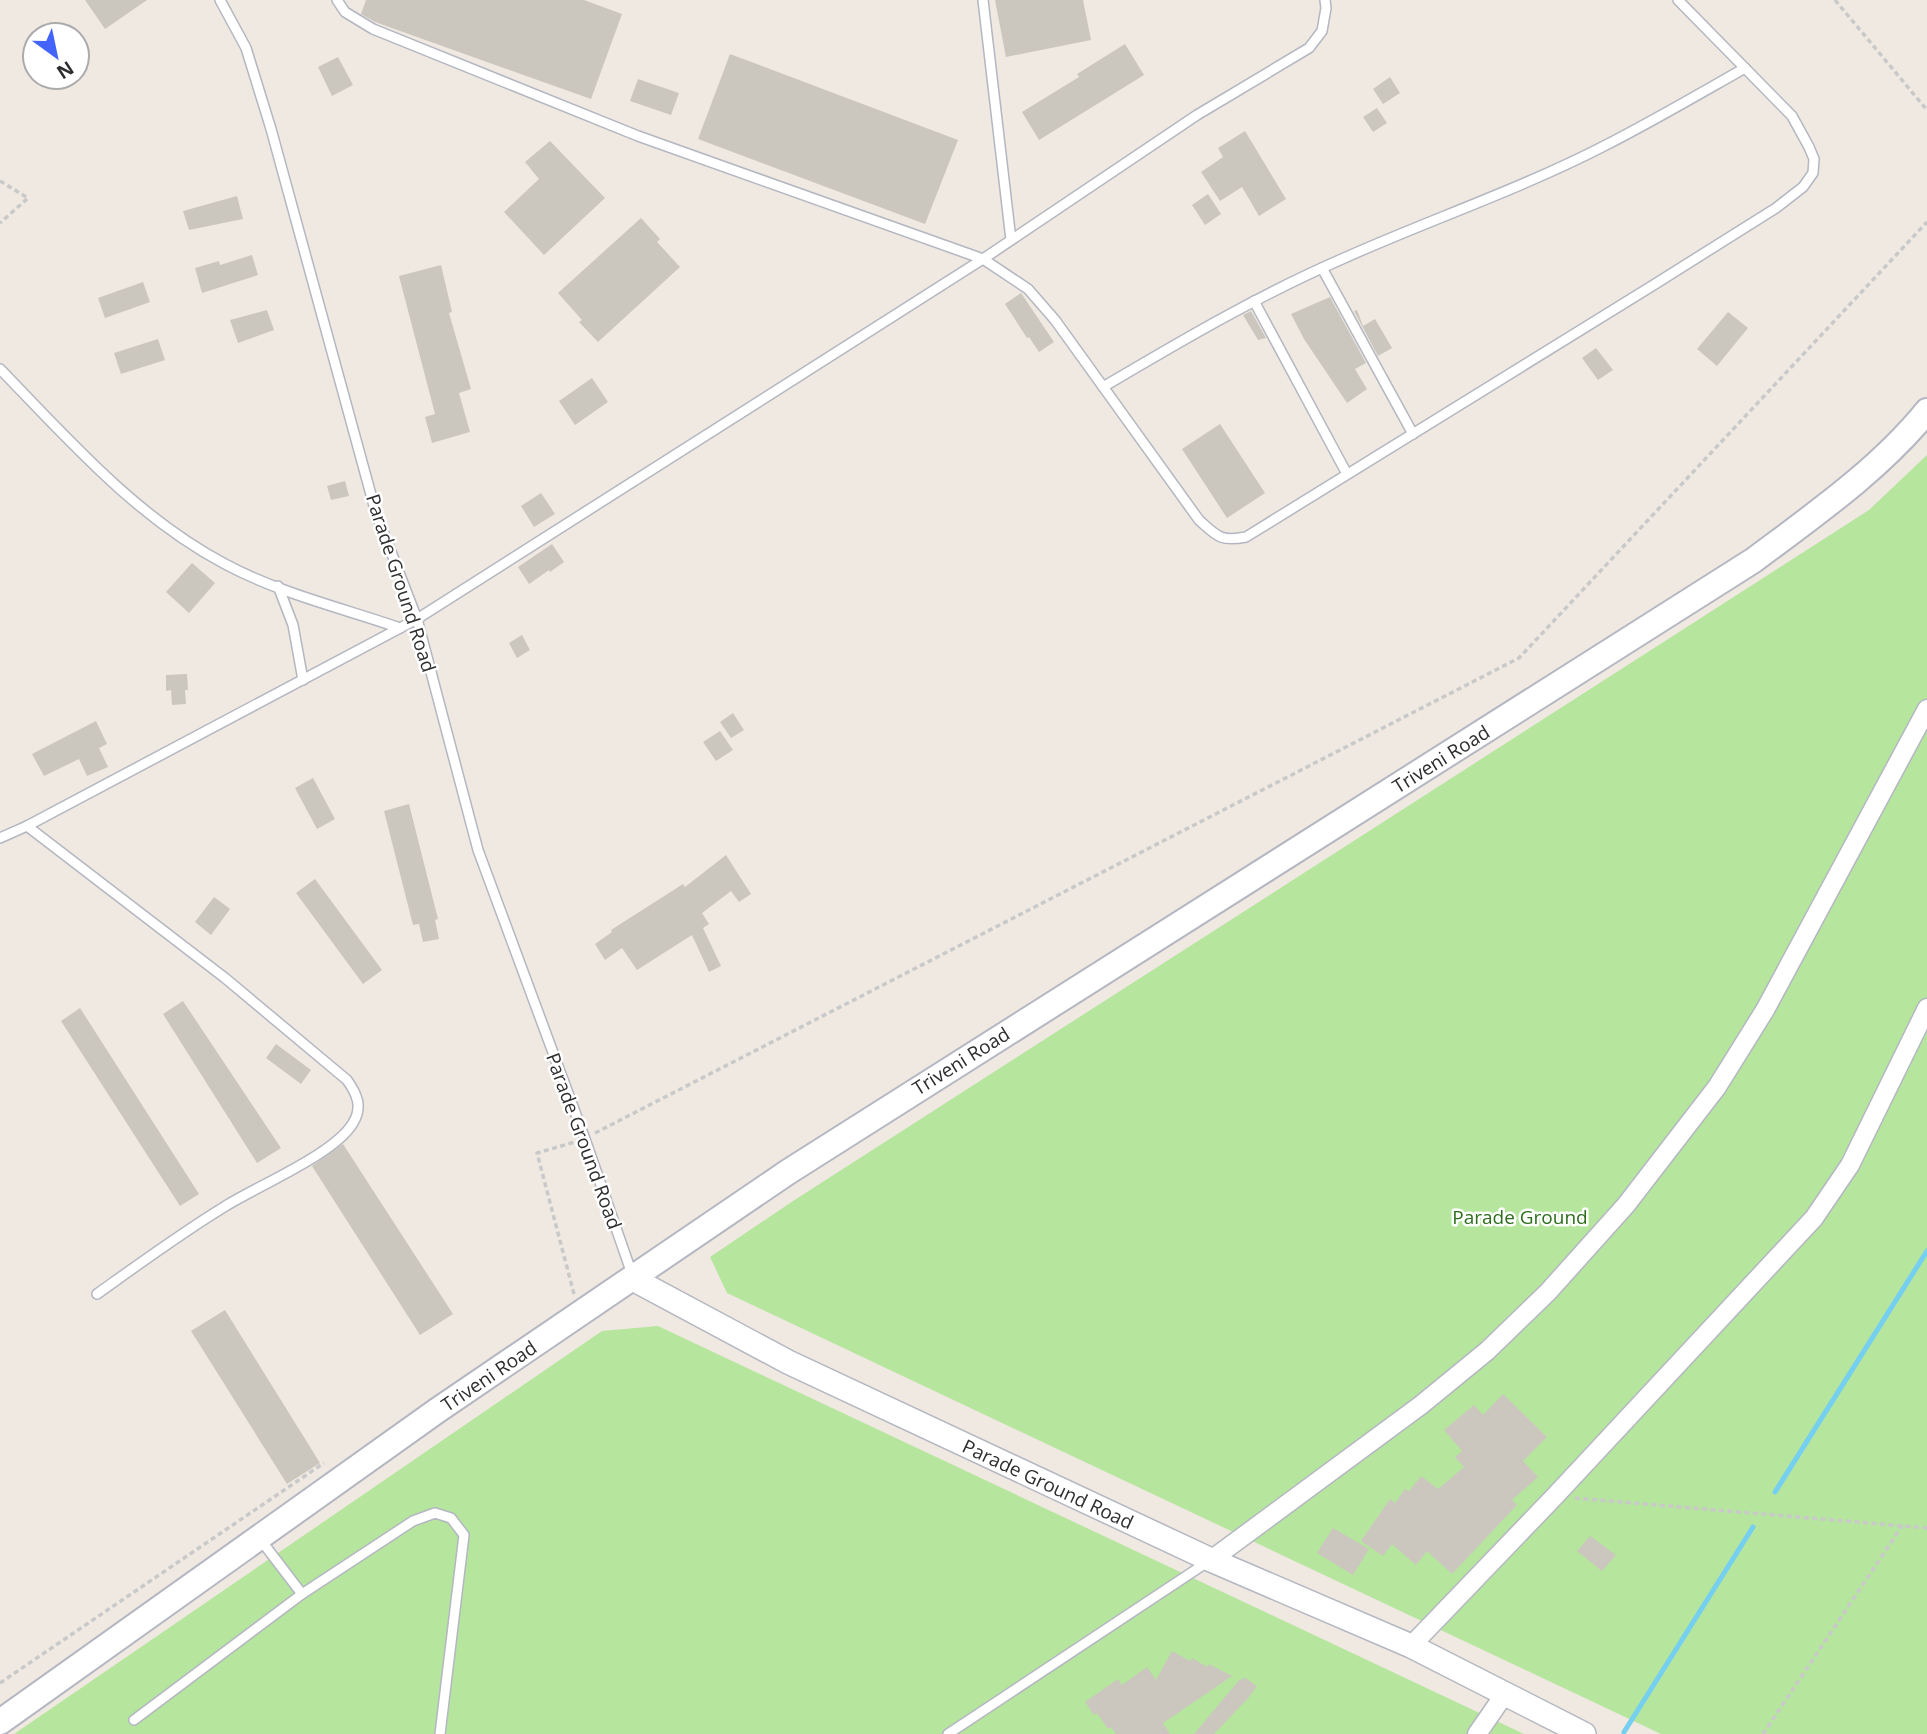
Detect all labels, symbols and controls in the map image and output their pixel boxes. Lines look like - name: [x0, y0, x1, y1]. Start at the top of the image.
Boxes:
- north arrow: [21, 21, 91, 91]
- text: N: [52, 55, 79, 85]
- street label: Parade Ground Road: [360, 491, 442, 675]
- street label: Triveni Road: [1388, 719, 1494, 799]
- street label: Triveni Road: [908, 1021, 1014, 1101]
- street label: Parade Ground Road: [540, 1049, 628, 1233]
- park label: Parade Ground: [1452, 1204, 1588, 1230]
- street label: Triveni Road: [436, 1334, 542, 1418]
- street label: Parade Ground Road: [958, 1433, 1138, 1535]

